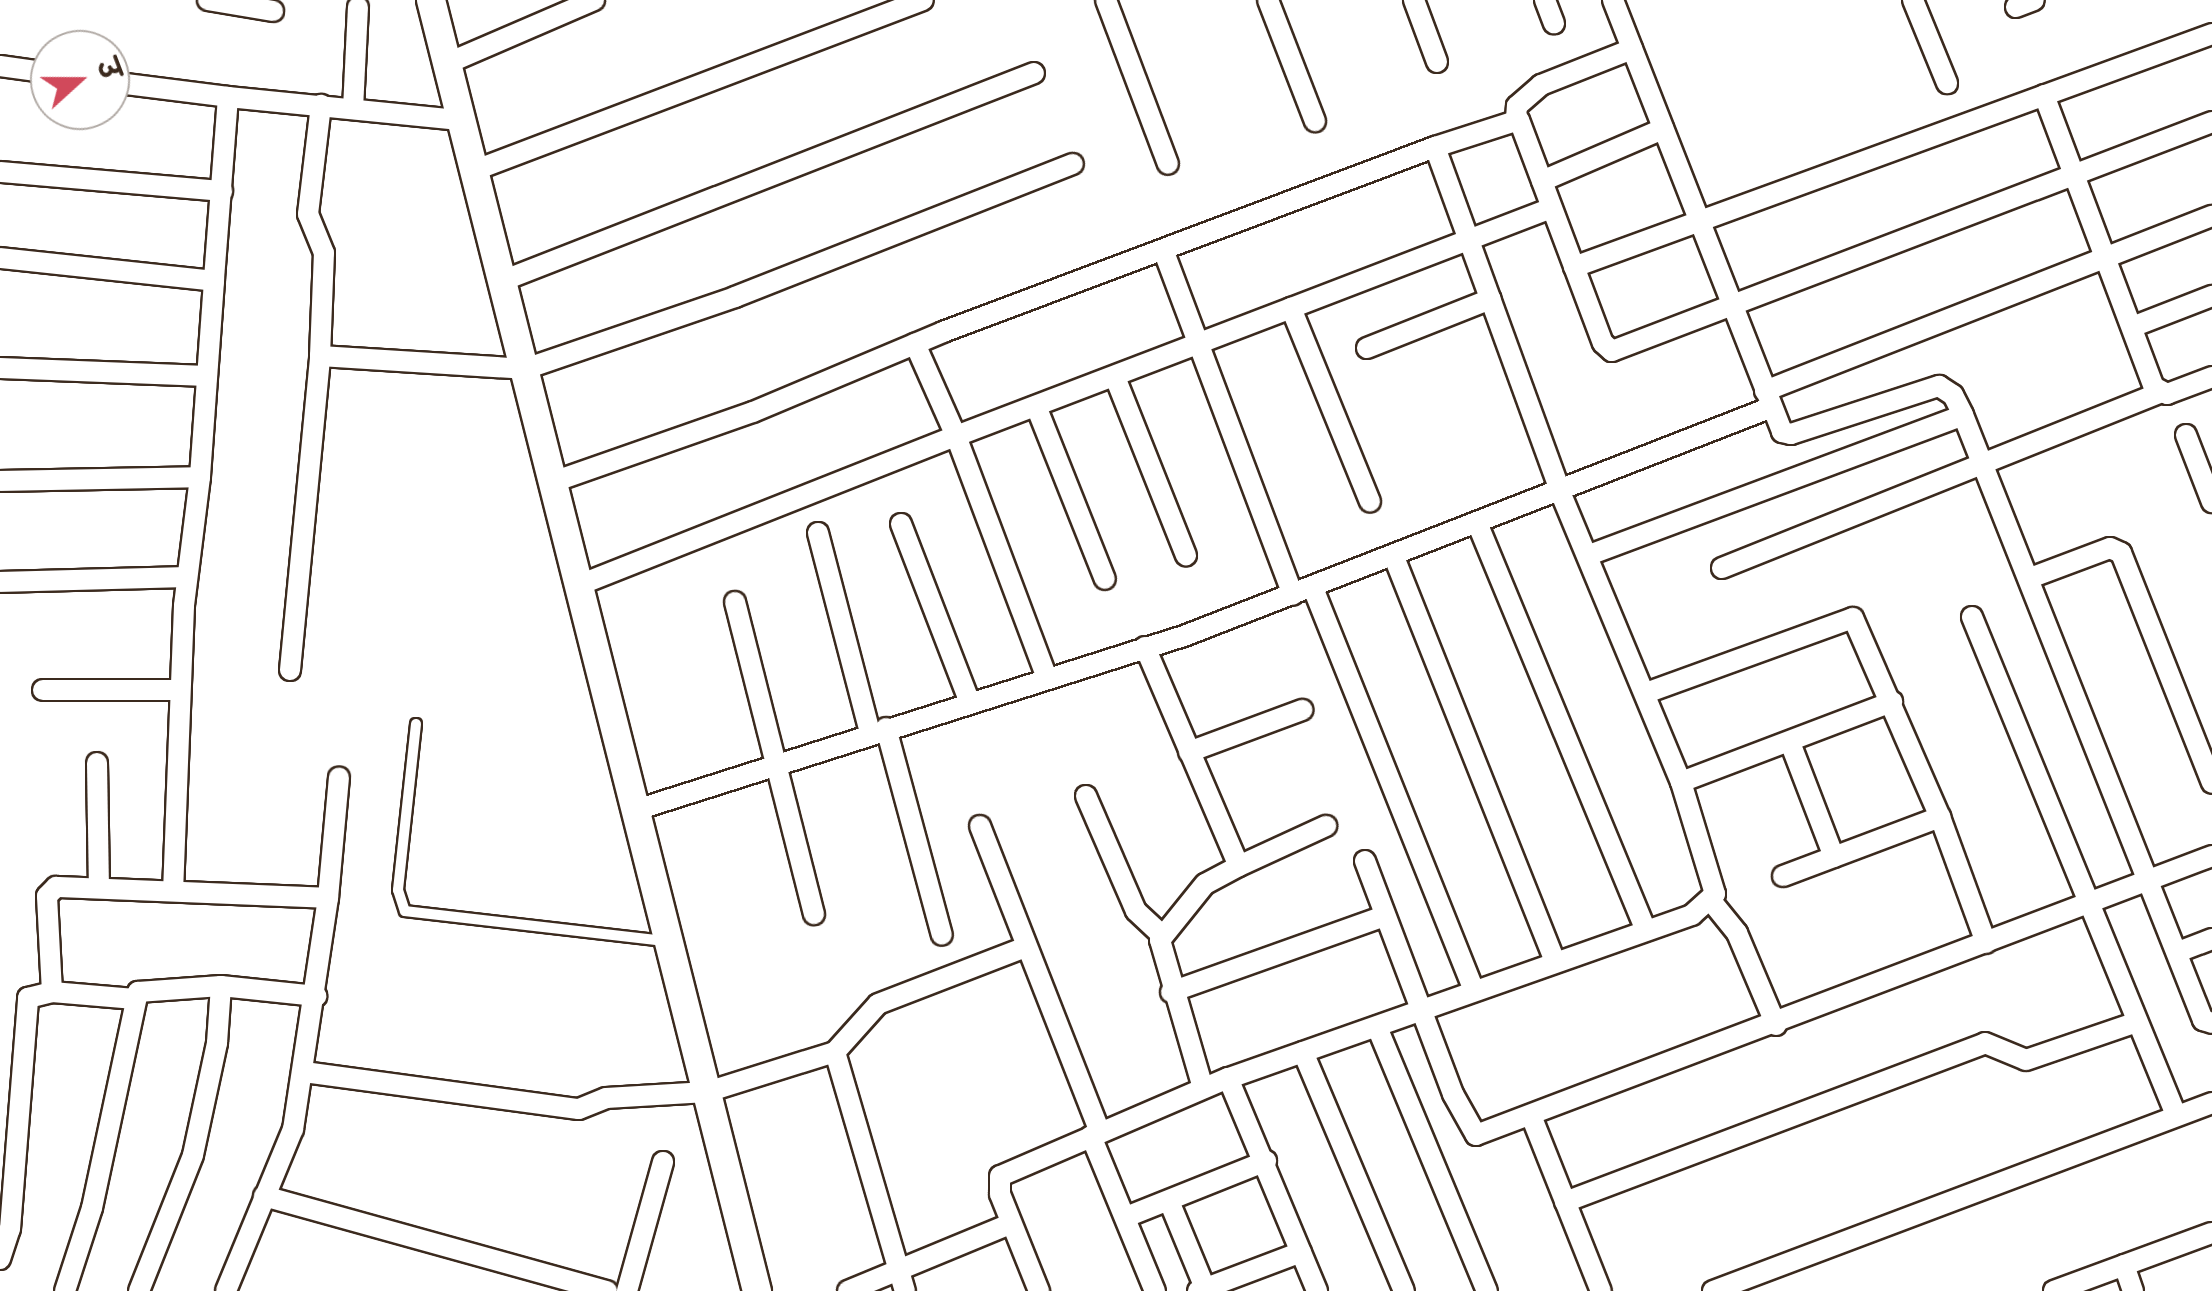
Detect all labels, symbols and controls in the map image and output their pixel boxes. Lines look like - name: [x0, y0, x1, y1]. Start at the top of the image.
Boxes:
- north arrow: [30, 30, 130, 130]
- text: उ: [86, 54, 127, 85]

